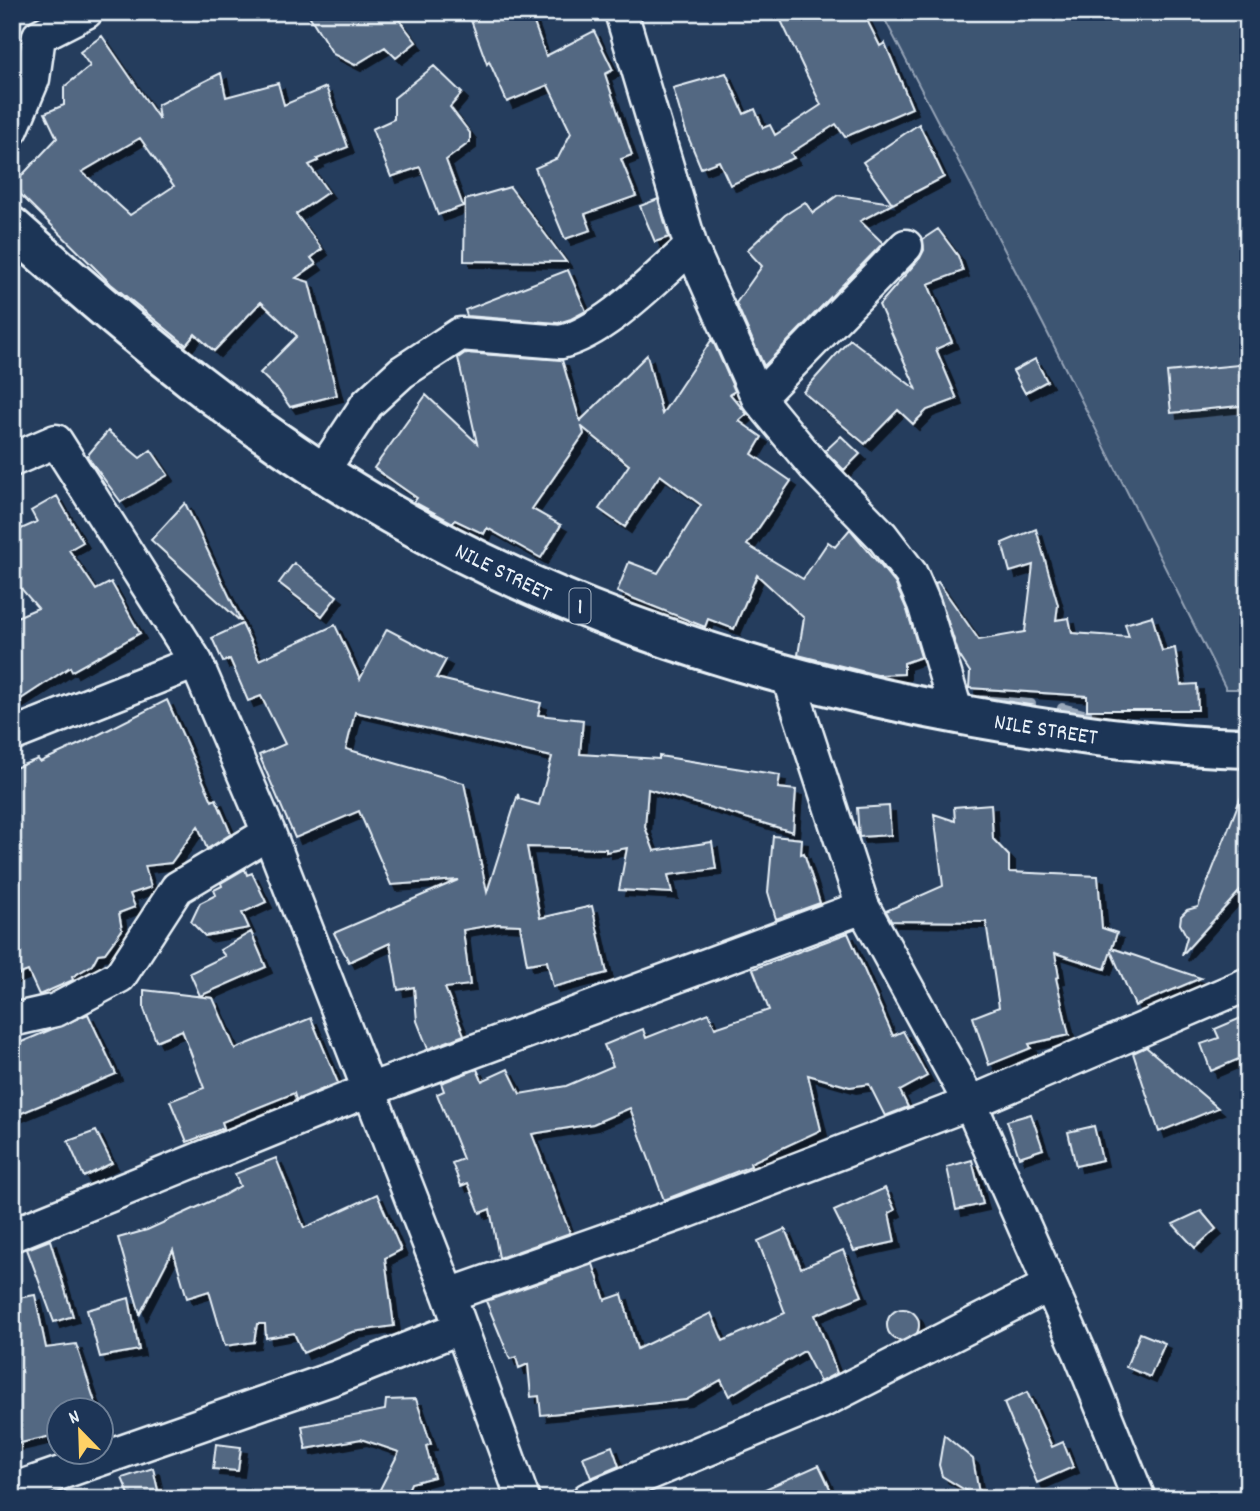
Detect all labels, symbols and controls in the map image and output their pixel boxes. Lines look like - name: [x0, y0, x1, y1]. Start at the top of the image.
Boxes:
- street label: NILE STREET: [448, 536, 557, 612]
- road number: 1: [570, 588, 590, 624]
- street label: NILE STREET: [991, 707, 1100, 756]
- north arrow: [46, 1396, 116, 1466]
- text: N: [65, 1404, 84, 1433]

